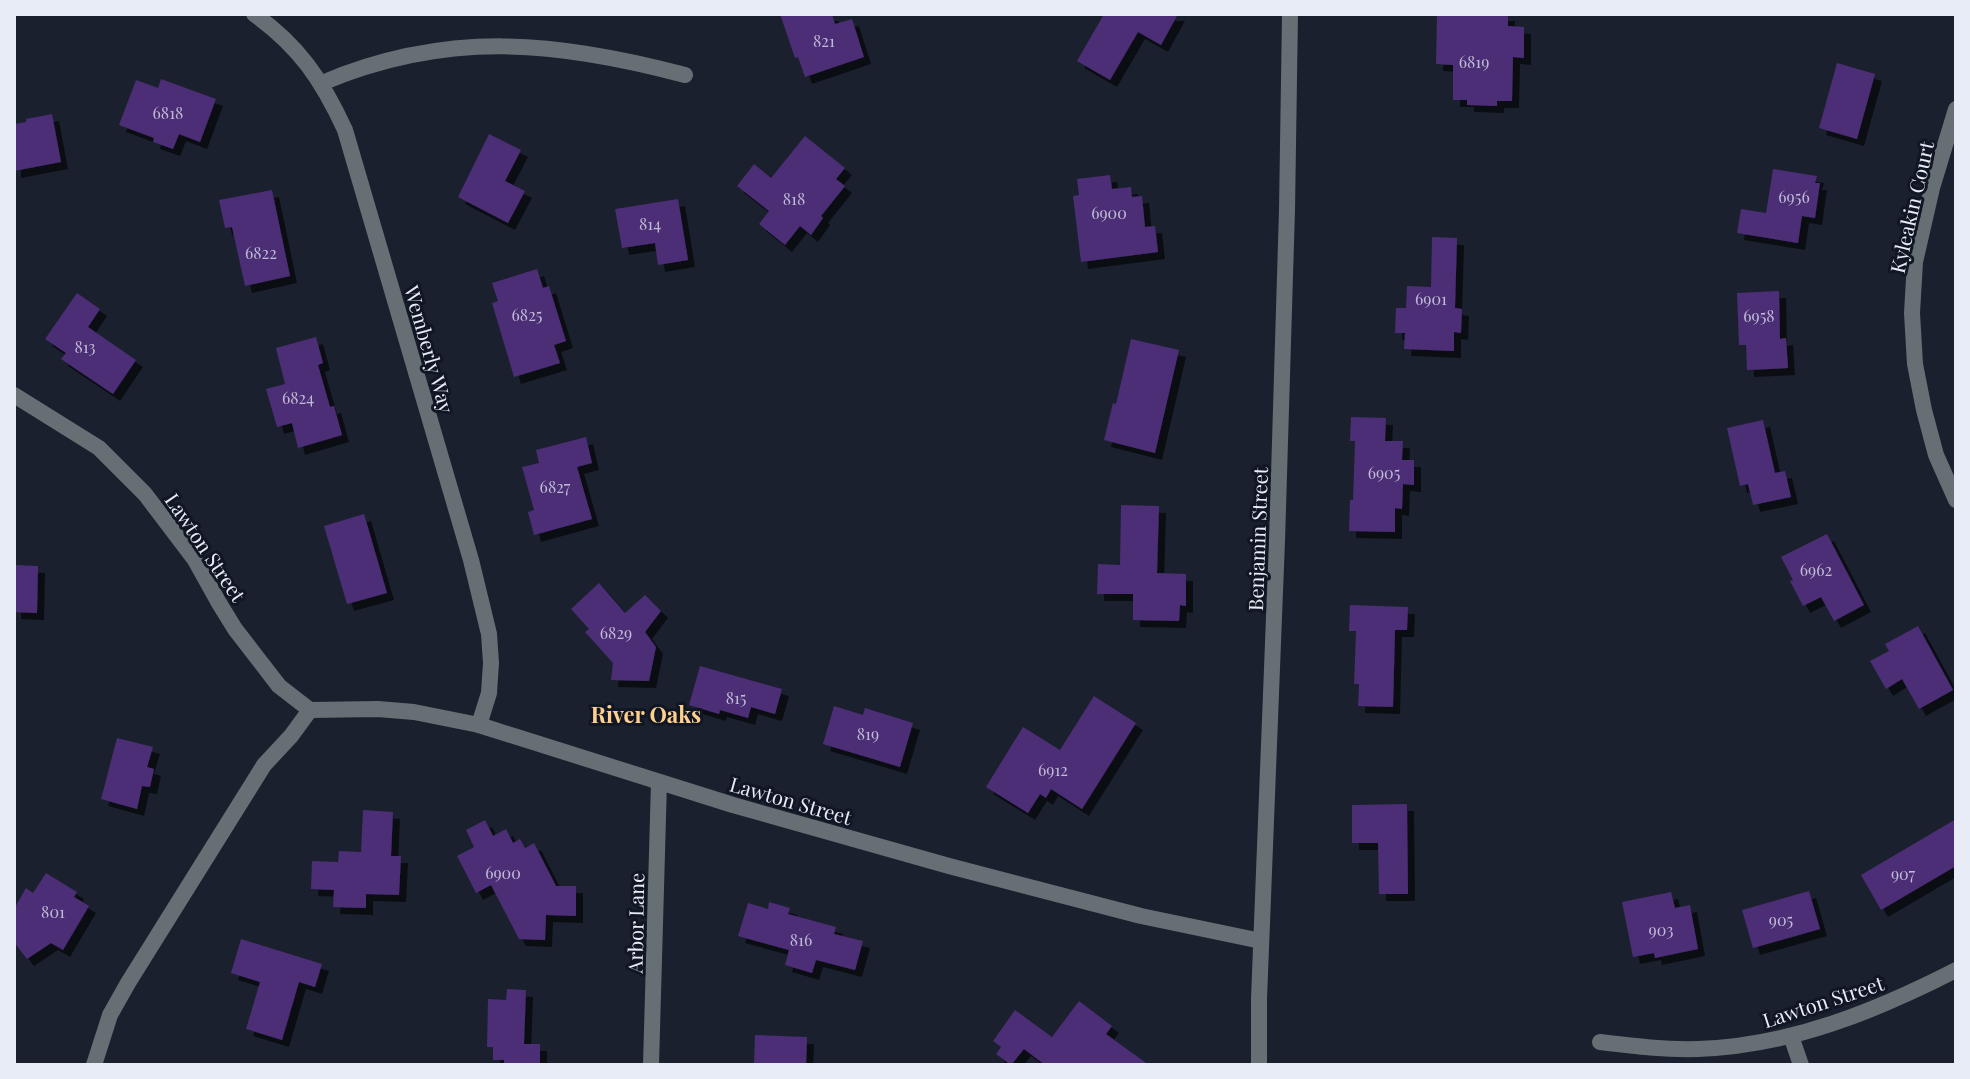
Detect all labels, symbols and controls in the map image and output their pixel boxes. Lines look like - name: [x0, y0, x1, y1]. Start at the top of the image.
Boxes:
- house number: 821: [813, 30, 835, 51]
- house number: 6819: [1459, 51, 1489, 72]
- house number: 6818: [153, 102, 183, 123]
- street label: Kyleakin Court: [1883, 138, 1939, 276]
- house number: 6956: [1778, 186, 1810, 207]
- house number: 818: [783, 188, 805, 209]
- house number: 6900: [1091, 202, 1127, 223]
- house number: 814: [639, 213, 661, 234]
- house number: 6822: [245, 242, 277, 263]
- street label: Wemberly Way: [399, 281, 461, 416]
- house number: 6901: [1415, 288, 1447, 309]
- house number: 6825: [512, 304, 542, 325]
- house number: 6958: [1743, 305, 1775, 326]
- house number: 813: [74, 336, 96, 357]
- house number: 6824: [282, 387, 314, 408]
- house number: 6905: [1368, 462, 1400, 483]
- street label: Benjamin Street: [1241, 466, 1273, 611]
- house number: 6827: [540, 476, 571, 497]
- street label: Lawton Street: [160, 487, 253, 607]
- house number: 6962: [1800, 559, 1832, 580]
- house number: 6829: [600, 622, 632, 643]
- house number: 815: [726, 687, 746, 708]
- district label: River Oaks: [591, 699, 701, 729]
- house number: 819: [857, 723, 879, 744]
- house number: 6912: [1038, 759, 1068, 780]
- street label: Lawton Street: [727, 770, 856, 831]
- house number: 6900: [485, 862, 521, 883]
- house number: 907: [1891, 863, 1916, 884]
- street label: Arbor Lane: [621, 872, 649, 975]
- house number: 801: [41, 901, 65, 922]
- house number: 905: [1769, 909, 1793, 930]
- house number: 903: [1649, 919, 1673, 940]
- house number: 816: [790, 929, 812, 950]
- street label: Lawton Street: [1759, 968, 1888, 1033]

